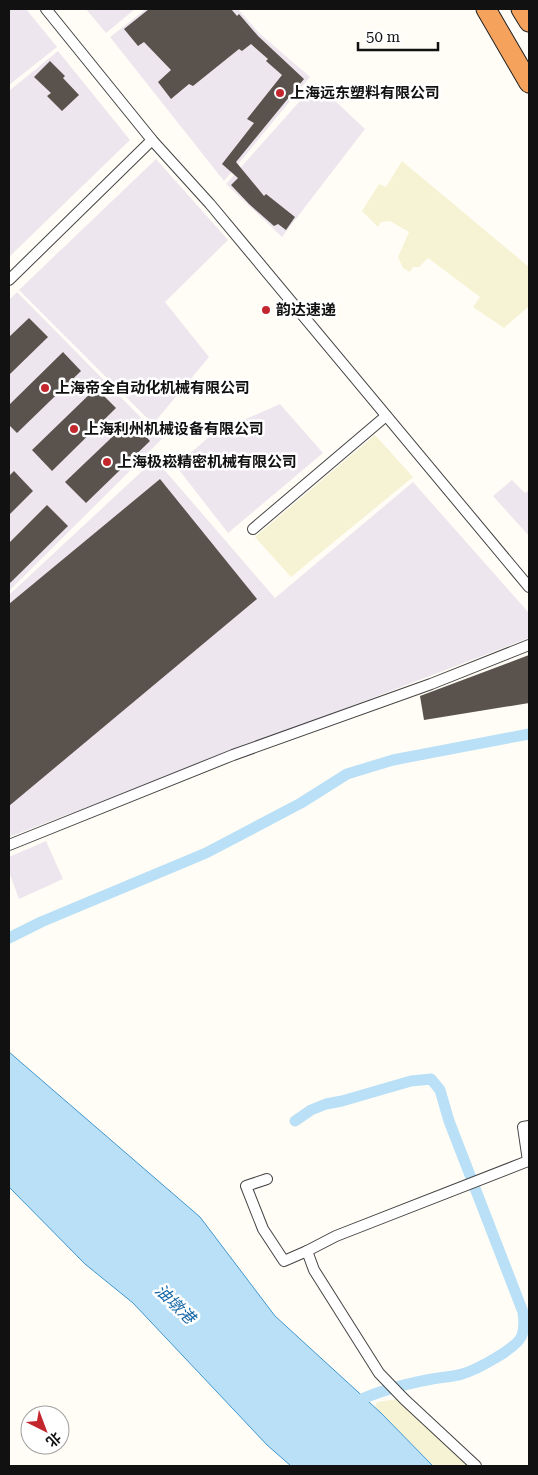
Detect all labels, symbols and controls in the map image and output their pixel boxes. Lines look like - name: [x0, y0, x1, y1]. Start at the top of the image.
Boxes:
- scale bar: [358, 20, 438, 52]
- text: 50 m: [366, 28, 401, 46]
- place label: 上海远东塑料有限公司: [290, 84, 440, 102]
- marker: 上海远东塑料有限公司: [274, 87, 286, 99]
- place label: 韵达速递: [276, 301, 336, 319]
- marker: 韵达速递: [260, 304, 272, 316]
- place label: 上海帝全自动化机械有限公司: [55, 379, 250, 397]
- marker: 上海帝全自动化机械有限公司: [39, 382, 51, 394]
- place label: 上海利州机械设备有限公司: [84, 420, 264, 438]
- marker: 上海利州机械设备有限公司: [68, 423, 80, 435]
- place label: 上海极崧精密机械有限公司: [117, 453, 297, 471]
- marker: 上海极崧精密机械有限公司: [101, 456, 113, 468]
- water label: 油墩港: [151, 1280, 200, 1329]
- north arrow: [20, 1405, 70, 1455]
- text: 北: [43, 1429, 64, 1450]

